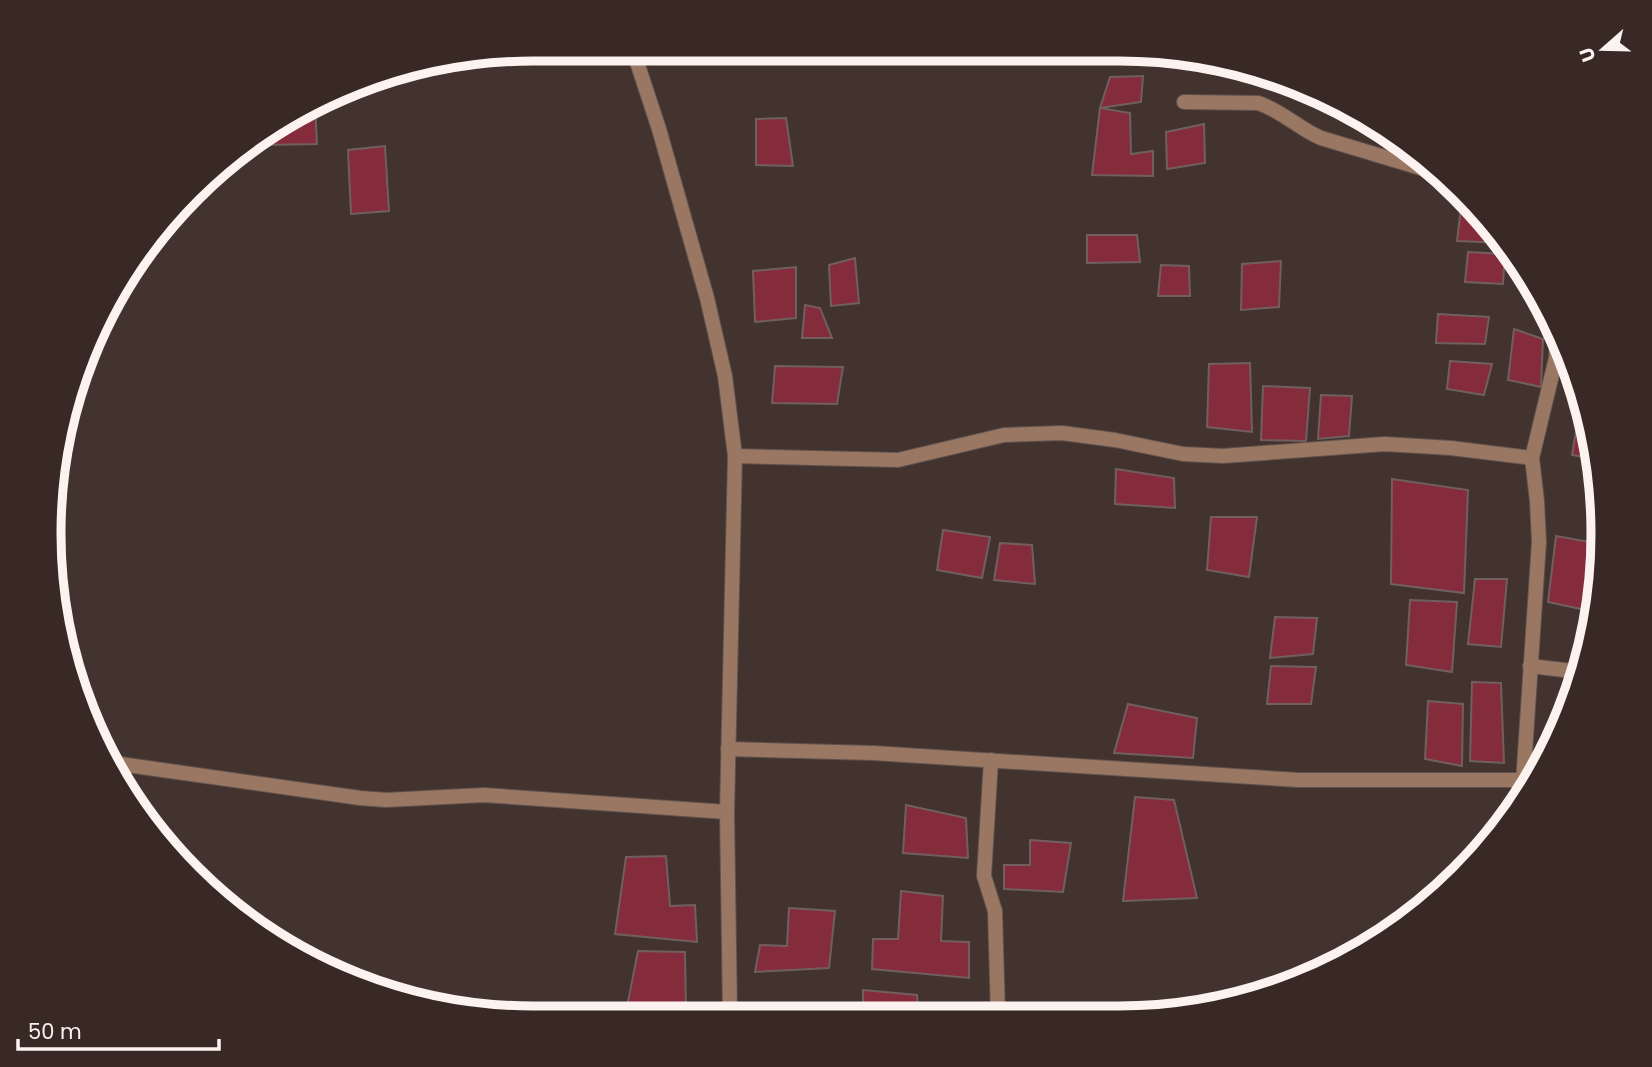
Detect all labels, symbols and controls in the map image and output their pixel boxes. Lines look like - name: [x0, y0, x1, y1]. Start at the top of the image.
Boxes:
- north arrow: [1568, 14, 1638, 84]
- text: U: [1573, 44, 1602, 66]
- scale bar: [18, 1007, 219, 1052]
- text: 50 m: [28, 1017, 82, 1046]

